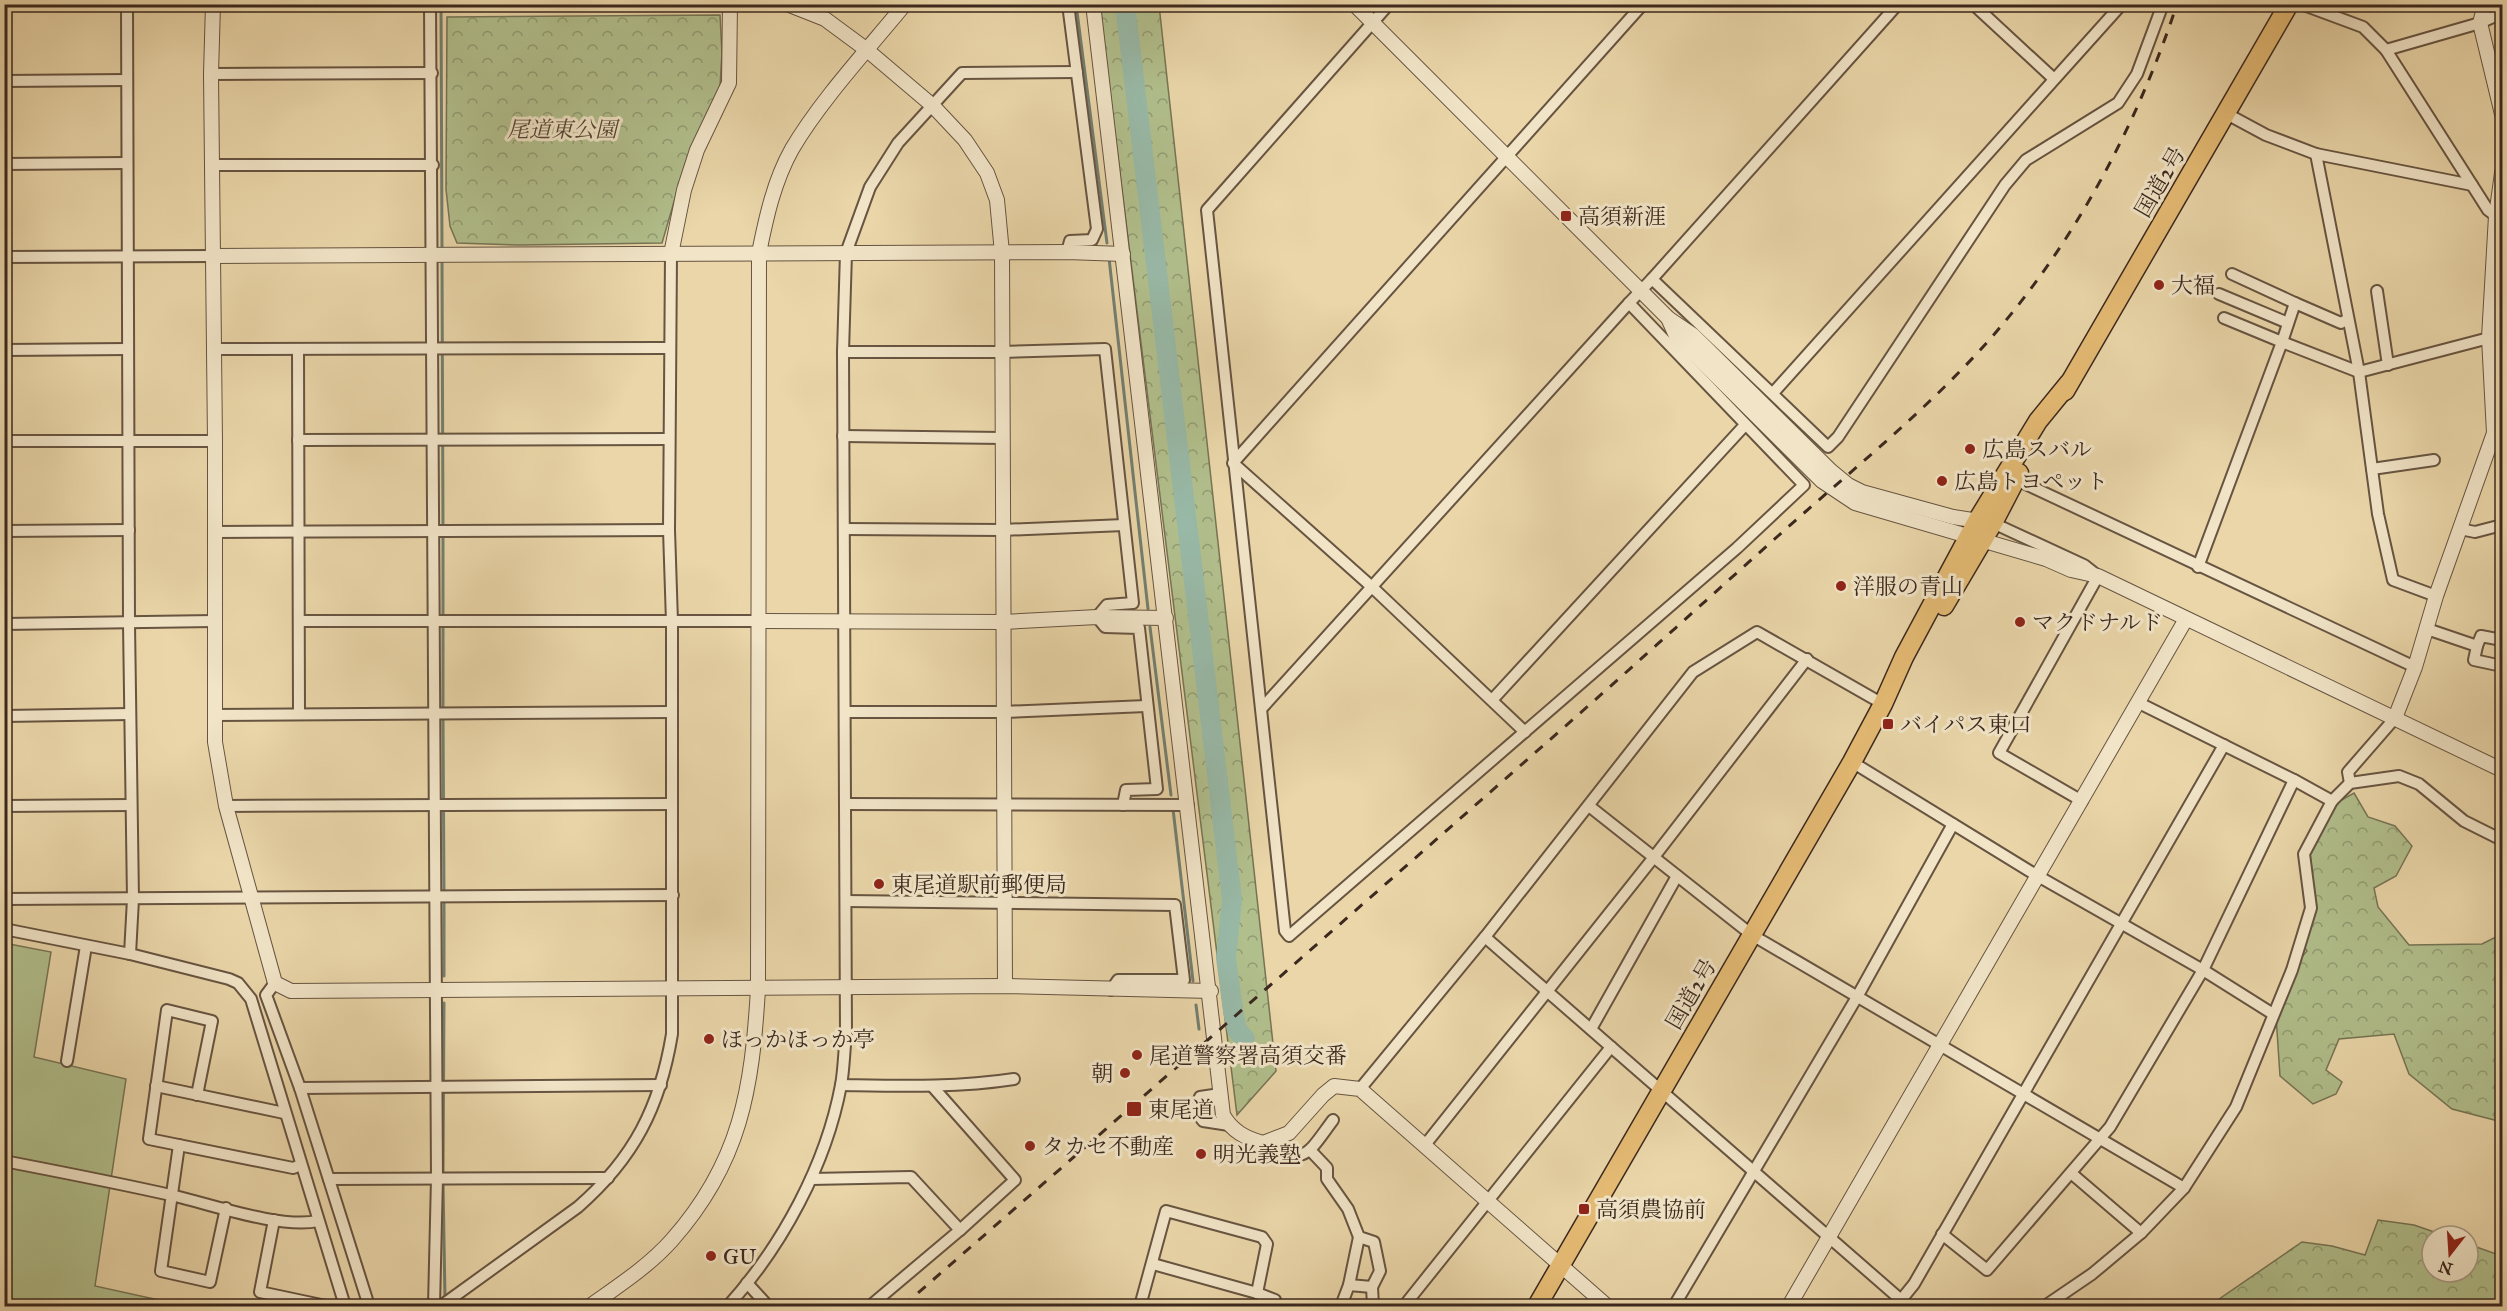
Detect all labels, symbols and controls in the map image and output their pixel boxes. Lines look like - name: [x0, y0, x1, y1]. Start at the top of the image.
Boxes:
- park label: 尾道東公園: [507, 116, 620, 143]
- street label: 国道2号: [2129, 142, 2191, 222]
- place label: 高須新涯: [1578, 203, 1666, 230]
- marker: 高須新涯: [1559, 209, 1573, 223]
- place label: 大福: [2171, 272, 2215, 299]
- marker: 大福: [2152, 278, 2166, 292]
- place label: 広島スバル: [1982, 436, 2092, 463]
- marker: 広島スバル: [1963, 442, 1977, 456]
- place label: 広島トヨペット: [1954, 468, 2108, 495]
- marker: 広島トヨペット: [1935, 474, 1949, 488]
- place label: 洋服の青山: [1853, 573, 1963, 600]
- marker: 洋服の青山: [1834, 579, 1848, 593]
- place label: マクドナルド: [2032, 609, 2163, 636]
- marker: マクドナルド: [2013, 615, 2027, 629]
- place label: バイパス東口: [1900, 711, 2032, 738]
- marker: バイパス東口: [1881, 717, 1895, 731]
- place label: 東尾道駅前郵便局: [891, 871, 1067, 898]
- marker: 東尾道駅前郵便局: [872, 877, 886, 891]
- street label: 国道2号: [1660, 954, 1722, 1034]
- place label: ほっかほっか亭: [721, 1026, 875, 1053]
- marker: ほっかほっか亭: [702, 1032, 716, 1046]
- place label: 尾道警察署高須交番: [1149, 1042, 1347, 1069]
- marker: 尾道警察署高須交番: [1130, 1048, 1144, 1062]
- place label: 朝: [1091, 1060, 1113, 1087]
- marker: 朝: [1118, 1066, 1132, 1080]
- place label: 東尾道: [1148, 1096, 1214, 1123]
- marker: 東尾道: [1125, 1100, 1143, 1118]
- place label: タカセ不動産: [1042, 1133, 1174, 1160]
- marker: タカセ不動産: [1023, 1139, 1037, 1153]
- place label: 明光義塾: [1213, 1141, 1301, 1168]
- marker: 明光義塾: [1194, 1147, 1208, 1161]
- place label: 高須農協前: [1596, 1196, 1706, 1223]
- marker: 高須農協前: [1577, 1202, 1591, 1216]
- north arrow: [2420, 1224, 2480, 1284]
- place label: GU: [723, 1243, 757, 1270]
- marker: GU: [704, 1249, 718, 1263]
- text: N: [2436, 1257, 2455, 1279]

